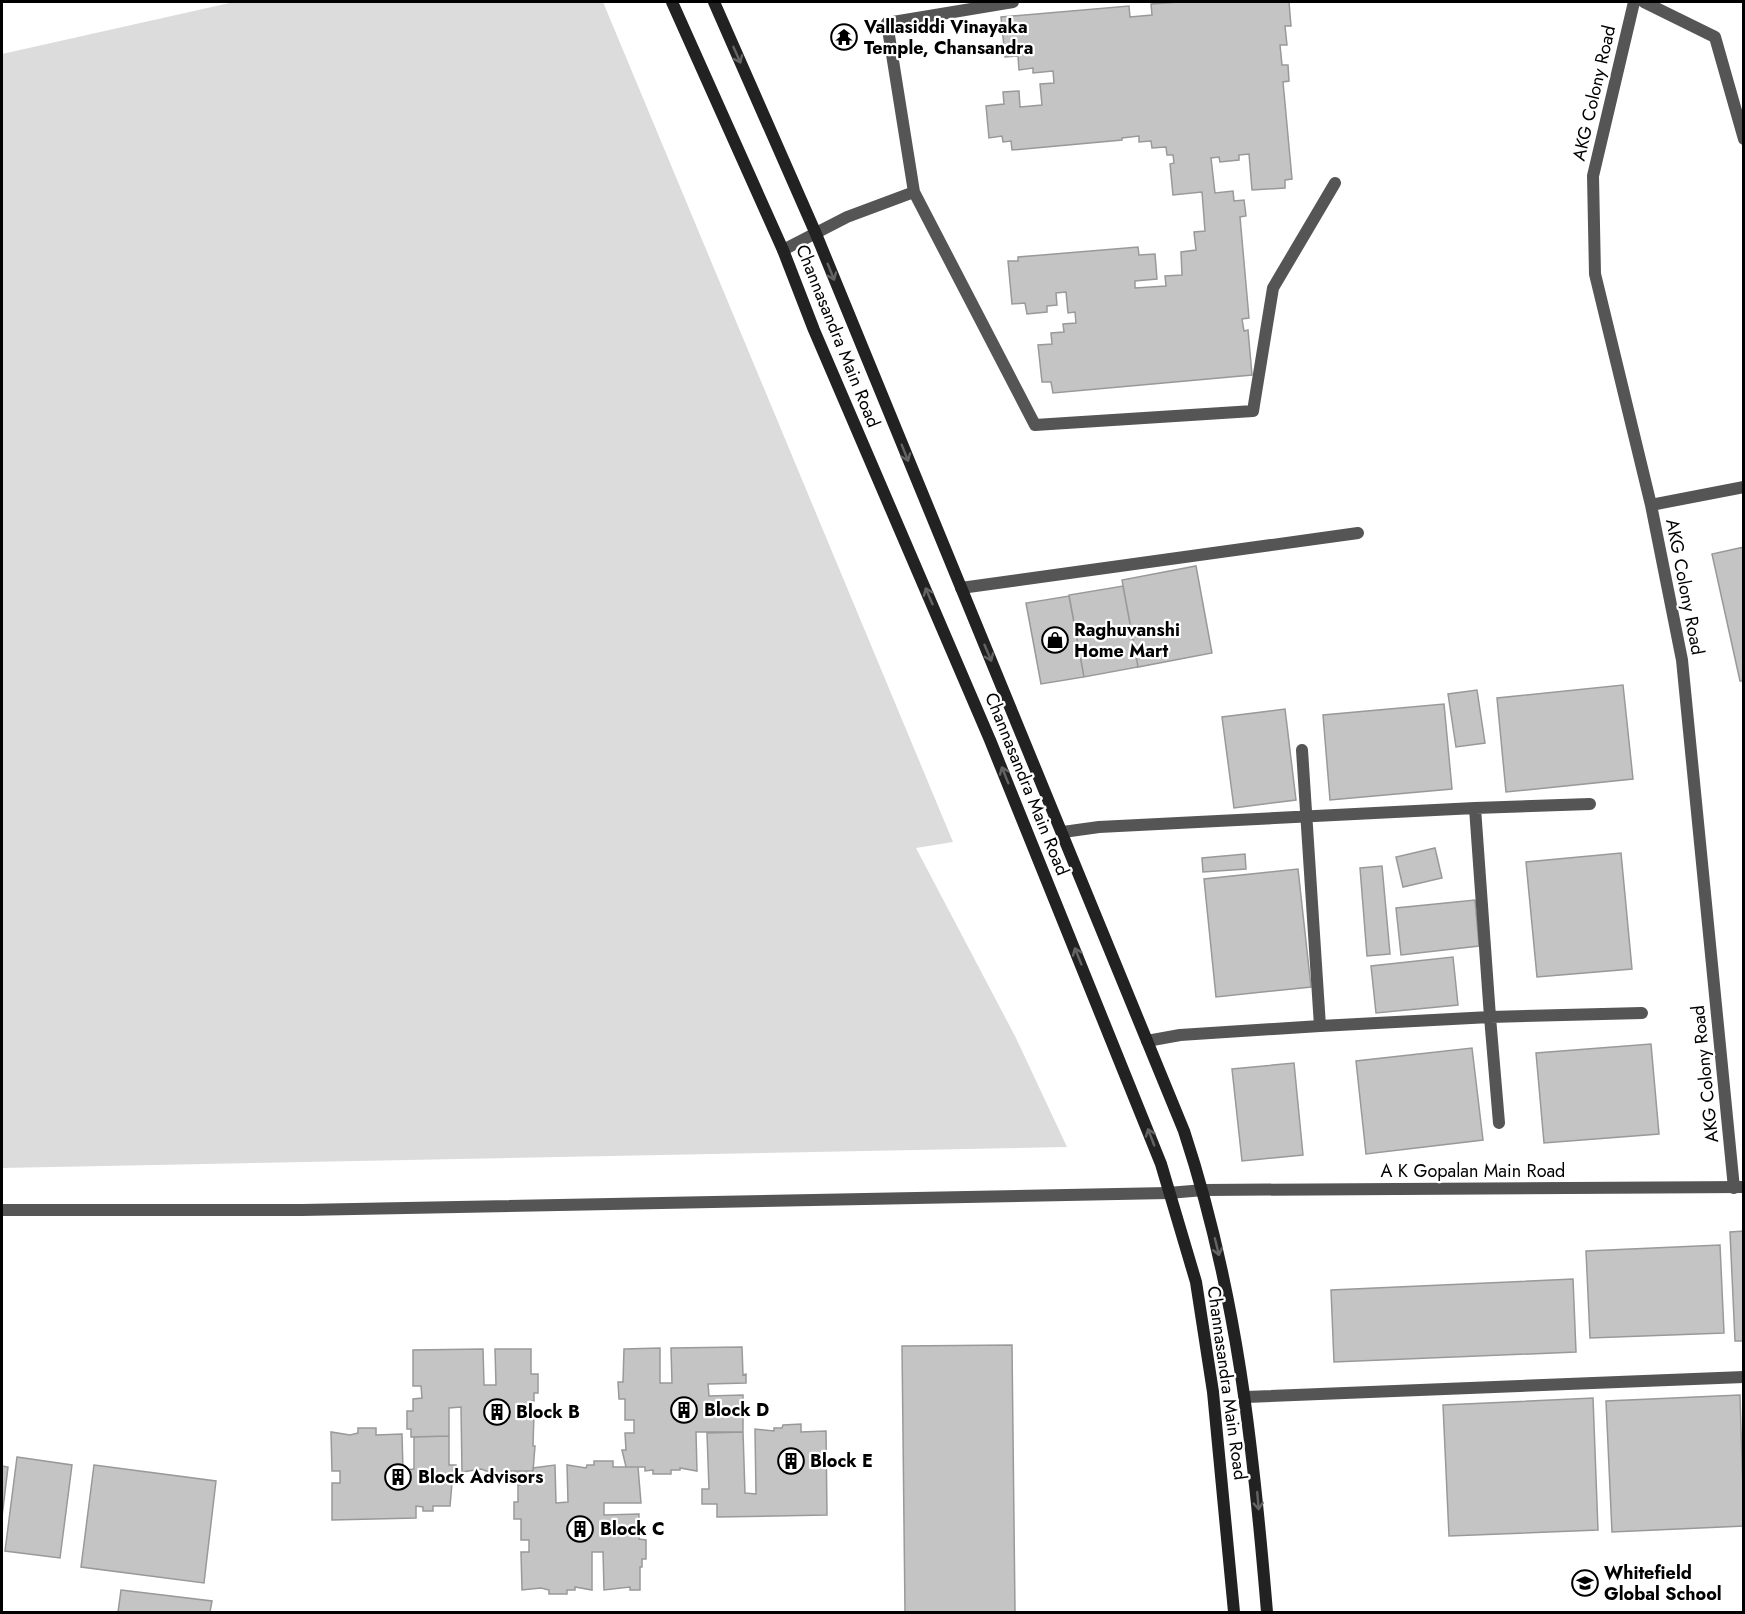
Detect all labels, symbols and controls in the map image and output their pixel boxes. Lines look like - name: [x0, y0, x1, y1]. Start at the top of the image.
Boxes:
- place label: Vallasiddi Vinayaka Temple, Chansandra: [863, 14, 1033, 61]
- temple icon: Vallasiddi Vinayaka Temple, Chansandra: [829, 22, 859, 52]
- street label: AKG Colony Road: [1566, 23, 1622, 163]
- one-way arrow: [732, 45, 743, 64]
- street label: Channasandra Main Road: [789, 241, 887, 431]
- one-way arrow: [827, 263, 838, 281]
- one-way arrow: [900, 443, 911, 462]
- street label: AKG Colony Road: [1659, 517, 1711, 657]
- one-way arrow: [922, 587, 934, 605]
- place label: Raghuvanshi Home Mart: [1074, 617, 1180, 664]
- shop icon: Raghuvanshi Home Mart: [1040, 625, 1070, 655]
- one-way arrow: [983, 643, 994, 661]
- street label: Channasandra Main Road: [978, 689, 1076, 879]
- one-way arrow: [998, 767, 1009, 785]
- one-way arrow: [1072, 947, 1083, 966]
- street label: AKG Colony Road: [1685, 1004, 1725, 1144]
- one-way arrow: [1144, 1128, 1155, 1147]
- street label: A K Gopalan Main Road: [1381, 1158, 1565, 1184]
- one-way arrow: [1212, 1237, 1224, 1256]
- street label: Channasandra Main Road: [1201, 1284, 1253, 1482]
- building icon: Block D: [669, 1395, 699, 1425]
- building icon: Block B: [482, 1397, 512, 1427]
- place label: Block D: [704, 1397, 769, 1423]
- place label: Block B: [516, 1399, 580, 1425]
- building icon: Block E: [776, 1446, 806, 1476]
- place label: Block E: [810, 1448, 873, 1474]
- building icon: Block Advisors: [383, 1462, 413, 1492]
- place label: Block Advisors: [418, 1464, 543, 1490]
- one-way arrow: [1252, 1491, 1263, 1511]
- building icon: Block C: [565, 1514, 595, 1544]
- place label: Block C: [600, 1516, 665, 1542]
- place label: Whitefield Global School: [1604, 1560, 1722, 1607]
- school or university icon: Whitefield Global School: [1570, 1568, 1600, 1598]

